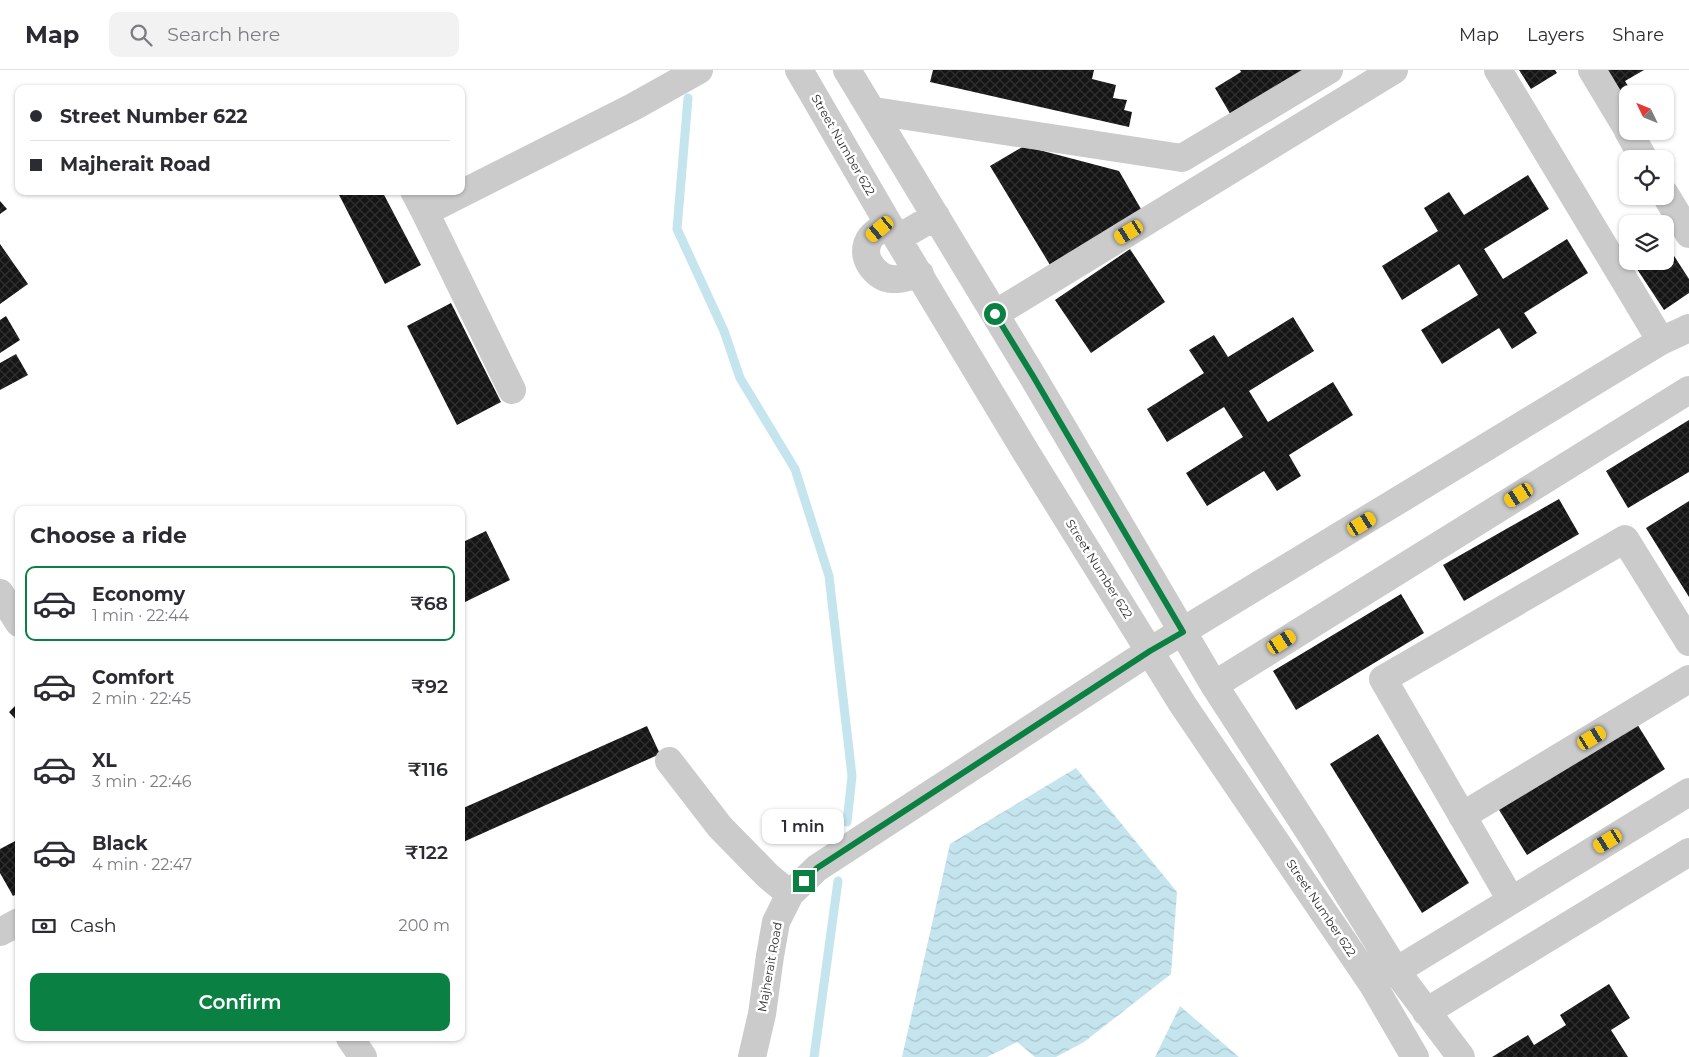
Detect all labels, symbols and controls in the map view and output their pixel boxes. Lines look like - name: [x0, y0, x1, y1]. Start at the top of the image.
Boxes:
- search box: [109, 12, 459, 57]
- text: Map: [25, 20, 79, 49]
- icon: search: [127, 21, 155, 49]
- text: Search here: [167, 23, 280, 46]
- text: Map: [1459, 24, 1499, 46]
- text: Layers: [1527, 24, 1584, 46]
- text: Share: [1612, 24, 1664, 46]
- north arrow: [1619, 85, 1674, 140]
- map controls: [1619, 85, 1674, 270]
- street label: Street Number 622: [808, 92, 879, 198]
- text: Street Number 622: [60, 105, 248, 128]
- button: locate: [1619, 150, 1674, 205]
- text: Majherait Road: [60, 153, 211, 176]
- car: [863, 214, 896, 244]
- button: layers: [1619, 215, 1674, 270]
- car: [1112, 218, 1145, 246]
- route start: [984, 303, 1006, 325]
- car: [1502, 481, 1535, 509]
- car: [1345, 510, 1378, 538]
- street label: Street Number 622: [1063, 516, 1136, 621]
- text: Choose a ride: [30, 522, 187, 549]
- icon: car: [32, 581, 77, 626]
- text: Economy: [92, 583, 185, 606]
- text: ₹68: [410, 592, 448, 615]
- text: 1 min · 22:44: [92, 606, 189, 625]
- car: [1265, 628, 1298, 656]
- icon: car: [32, 664, 77, 709]
- text: Comfort: [92, 666, 174, 689]
- text: ₹92: [411, 675, 448, 698]
- text: 2 min · 22:45: [92, 689, 191, 708]
- car: [1575, 724, 1608, 752]
- icon: car: [32, 747, 77, 792]
- text: XL: [92, 749, 117, 772]
- text: ₹116: [408, 758, 448, 781]
- text: 3 min · 22:46: [92, 772, 192, 791]
- callout: 1 min: [763, 808, 845, 844]
- text: 1 min: [782, 817, 824, 836]
- car: [1591, 827, 1624, 855]
- icon: car: [32, 830, 77, 875]
- text: Black: [92, 832, 148, 855]
- text: ₹122: [405, 841, 448, 864]
- text: 4 min · 22:47: [92, 855, 192, 874]
- street label: Street Number 622: [1283, 856, 1360, 959]
- route end: [793, 870, 815, 892]
- icon: cash: [30, 912, 58, 940]
- text: Cash: [70, 914, 117, 937]
- text: 200 m: [399, 916, 450, 935]
- street label: Majherait Road: [754, 921, 785, 1013]
- button: Confirm: [30, 973, 450, 1031]

